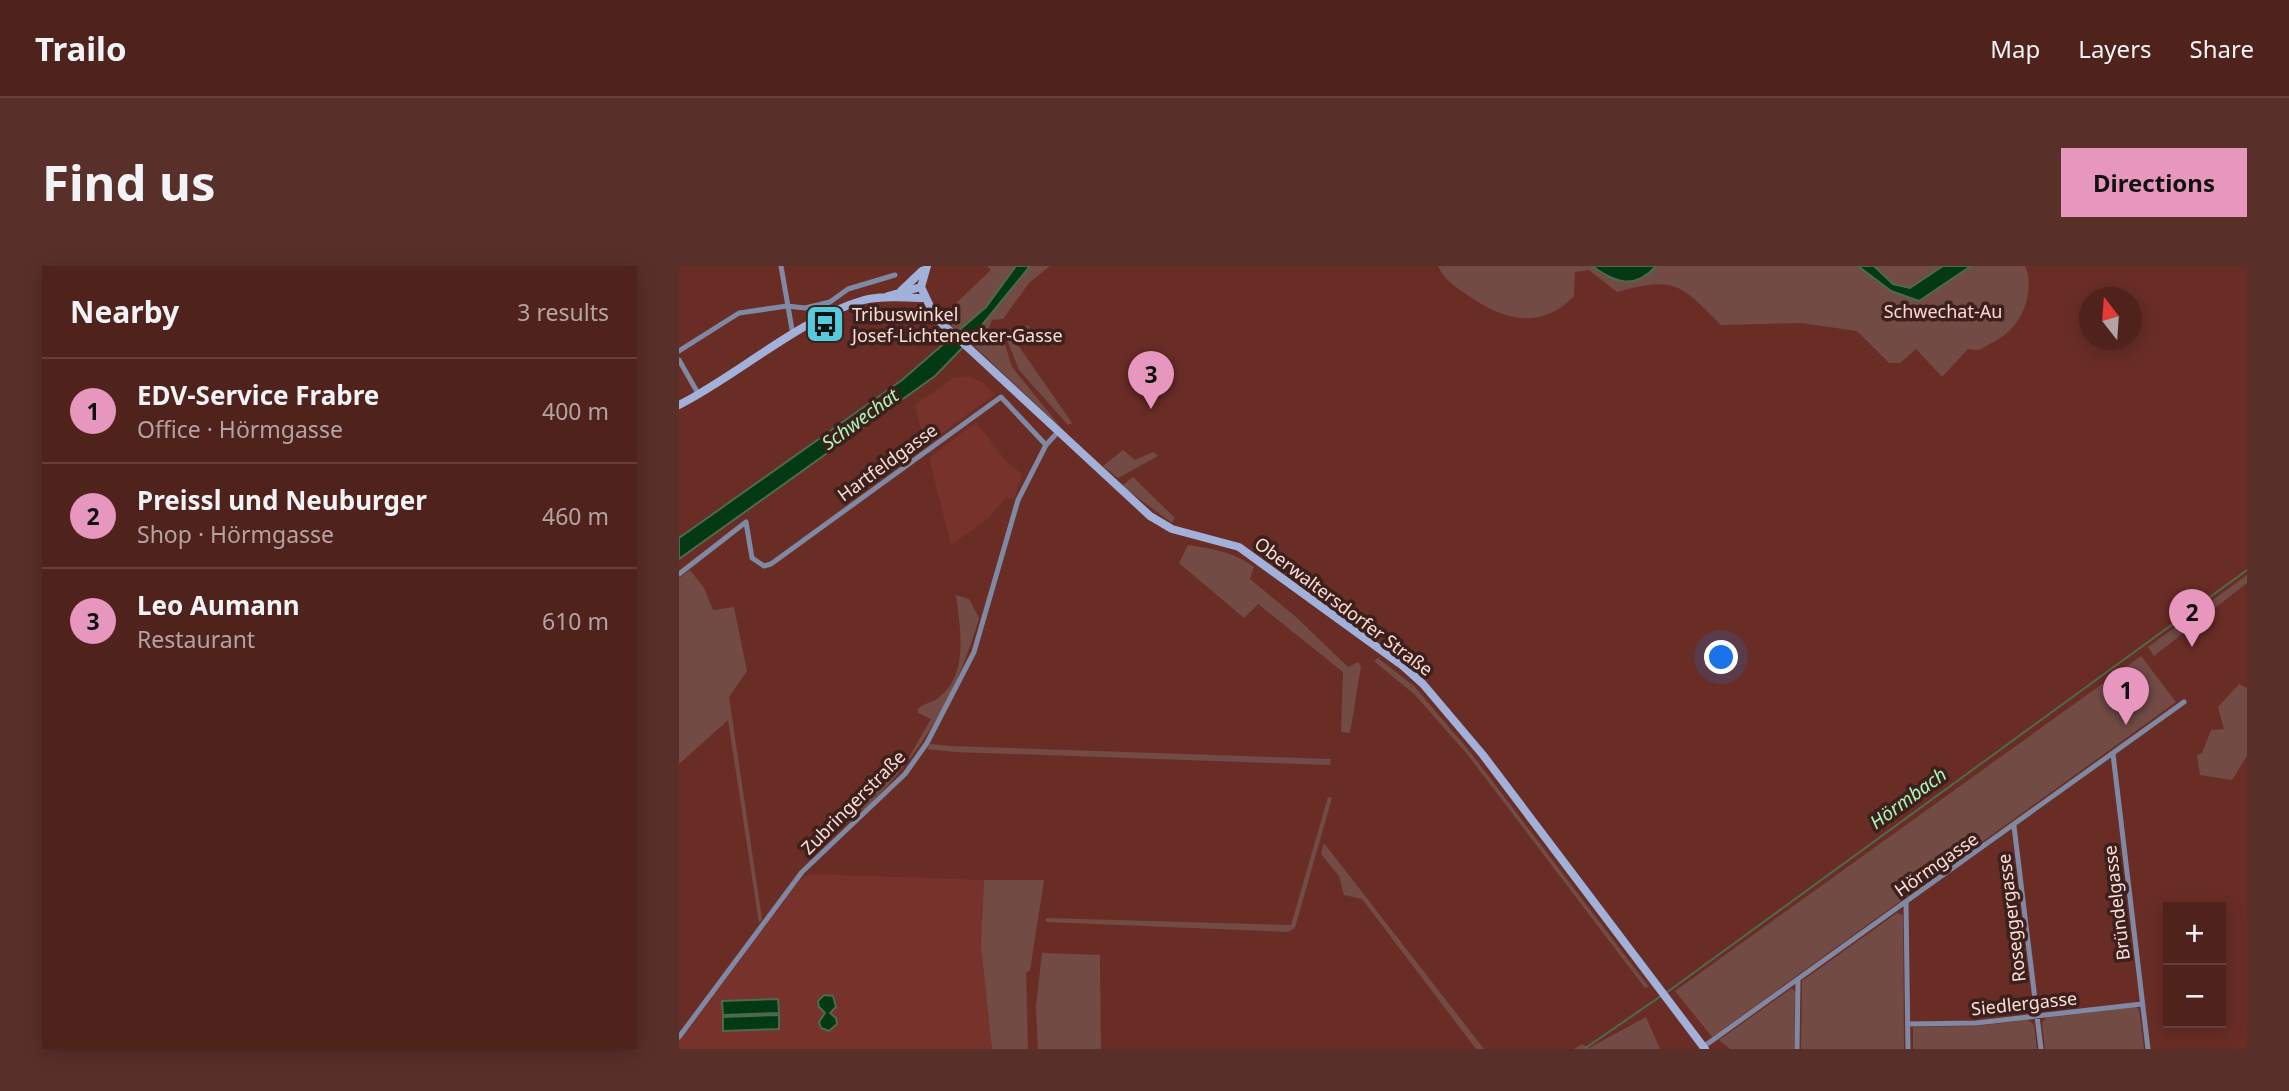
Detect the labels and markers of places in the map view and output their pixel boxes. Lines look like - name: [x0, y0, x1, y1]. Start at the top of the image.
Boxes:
- place label: Tribuswinkel Josef-Lichtenecker-Gasse: [850, 302, 1063, 347]
- bus stop icon: Tribuswinkel Josef-Lichtenecker-Gasse: [804, 303, 846, 345]
- pin: 3: [1128, 351, 1174, 409]
- pin: 2: [2169, 589, 2215, 647]
- pin: 1: [2103, 667, 2149, 725]

